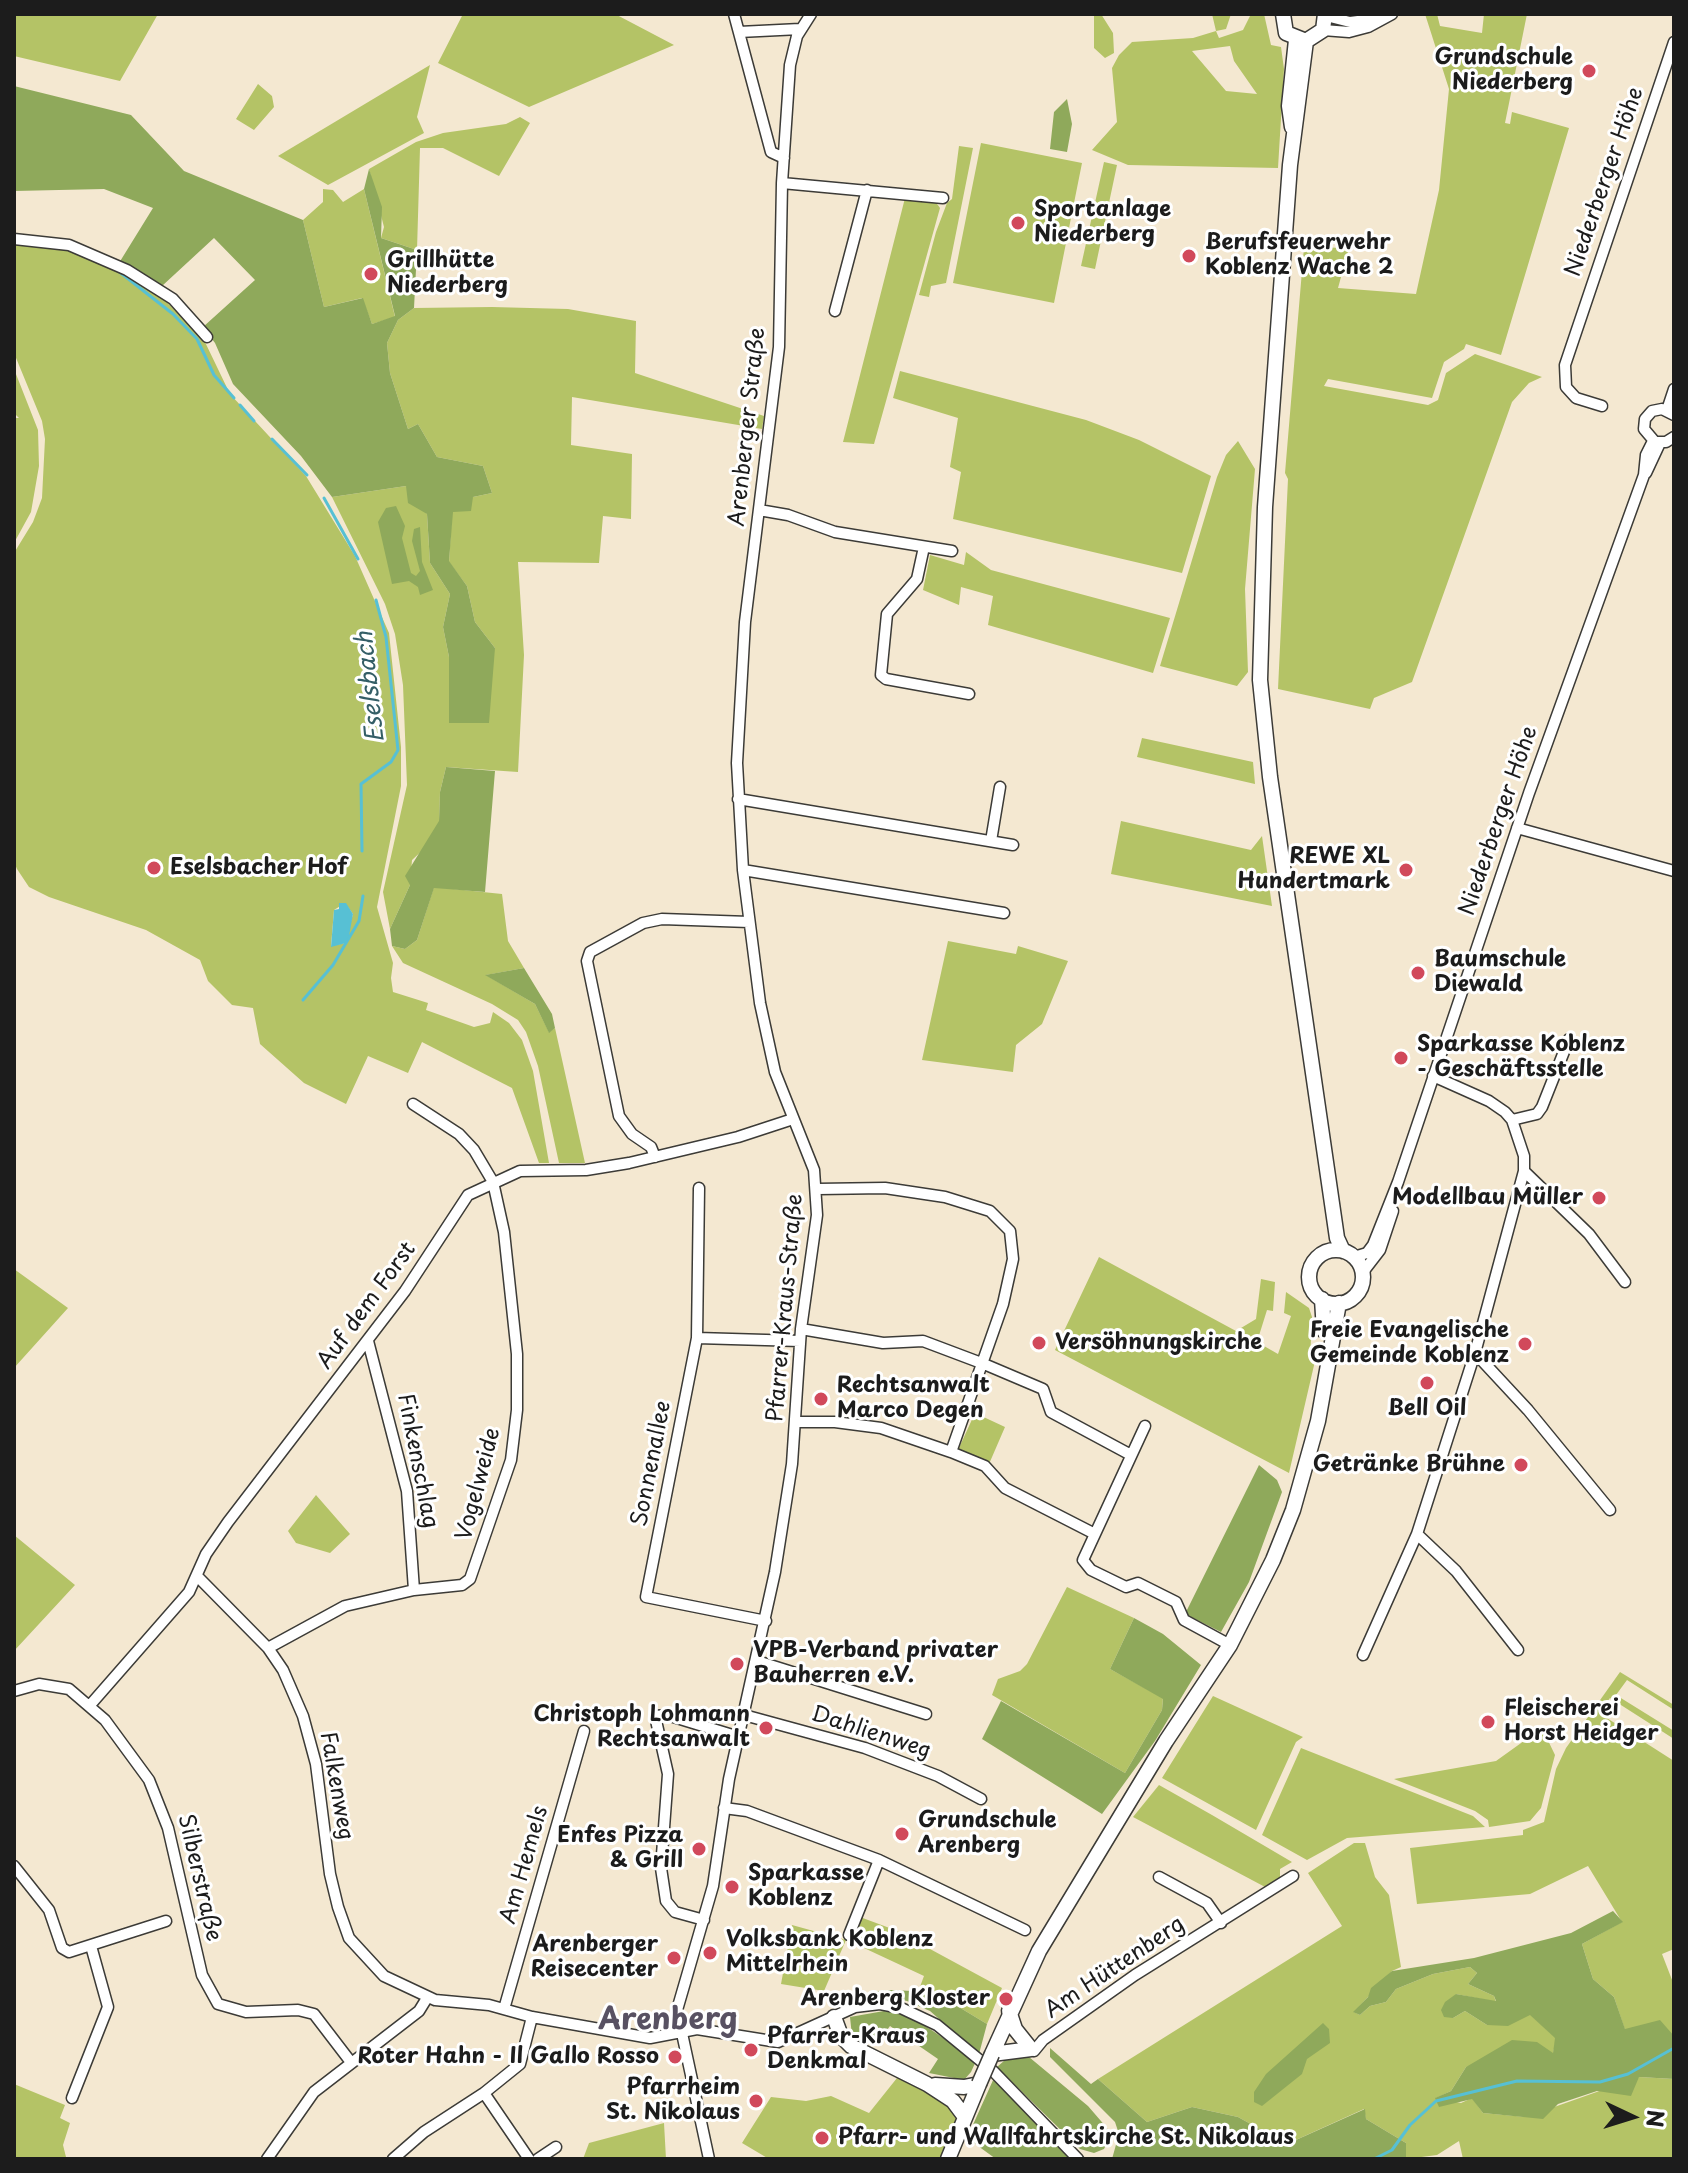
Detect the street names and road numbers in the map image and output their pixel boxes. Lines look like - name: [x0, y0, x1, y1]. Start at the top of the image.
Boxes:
- street label: Niederberger Höhe: [1560, 84, 1650, 280]
- street label: Arenberger Straße: [724, 326, 772, 528]
- street label: Niederberger Höhe: [1454, 723, 1544, 919]
- street label: Pfarrer-Kraus-Straße: [763, 1193, 809, 1423]
- street label: Auf dem Forst: [312, 1237, 422, 1375]
- street label: Finkenschlag: [391, 1391, 443, 1531]
- street label: Sonnenallee: [627, 1399, 677, 1529]
- street label: Vogelweide: [451, 1425, 507, 1543]
- street label: Dahlienweg: [808, 1701, 934, 1765]
- street label: Falkenweg: [313, 1730, 359, 1842]
- street label: Am Hemels: [496, 1803, 554, 1927]
- street label: Silberstraße: [172, 1812, 226, 1944]
- street label: Am Hüttenberg: [1040, 1912, 1190, 2024]

